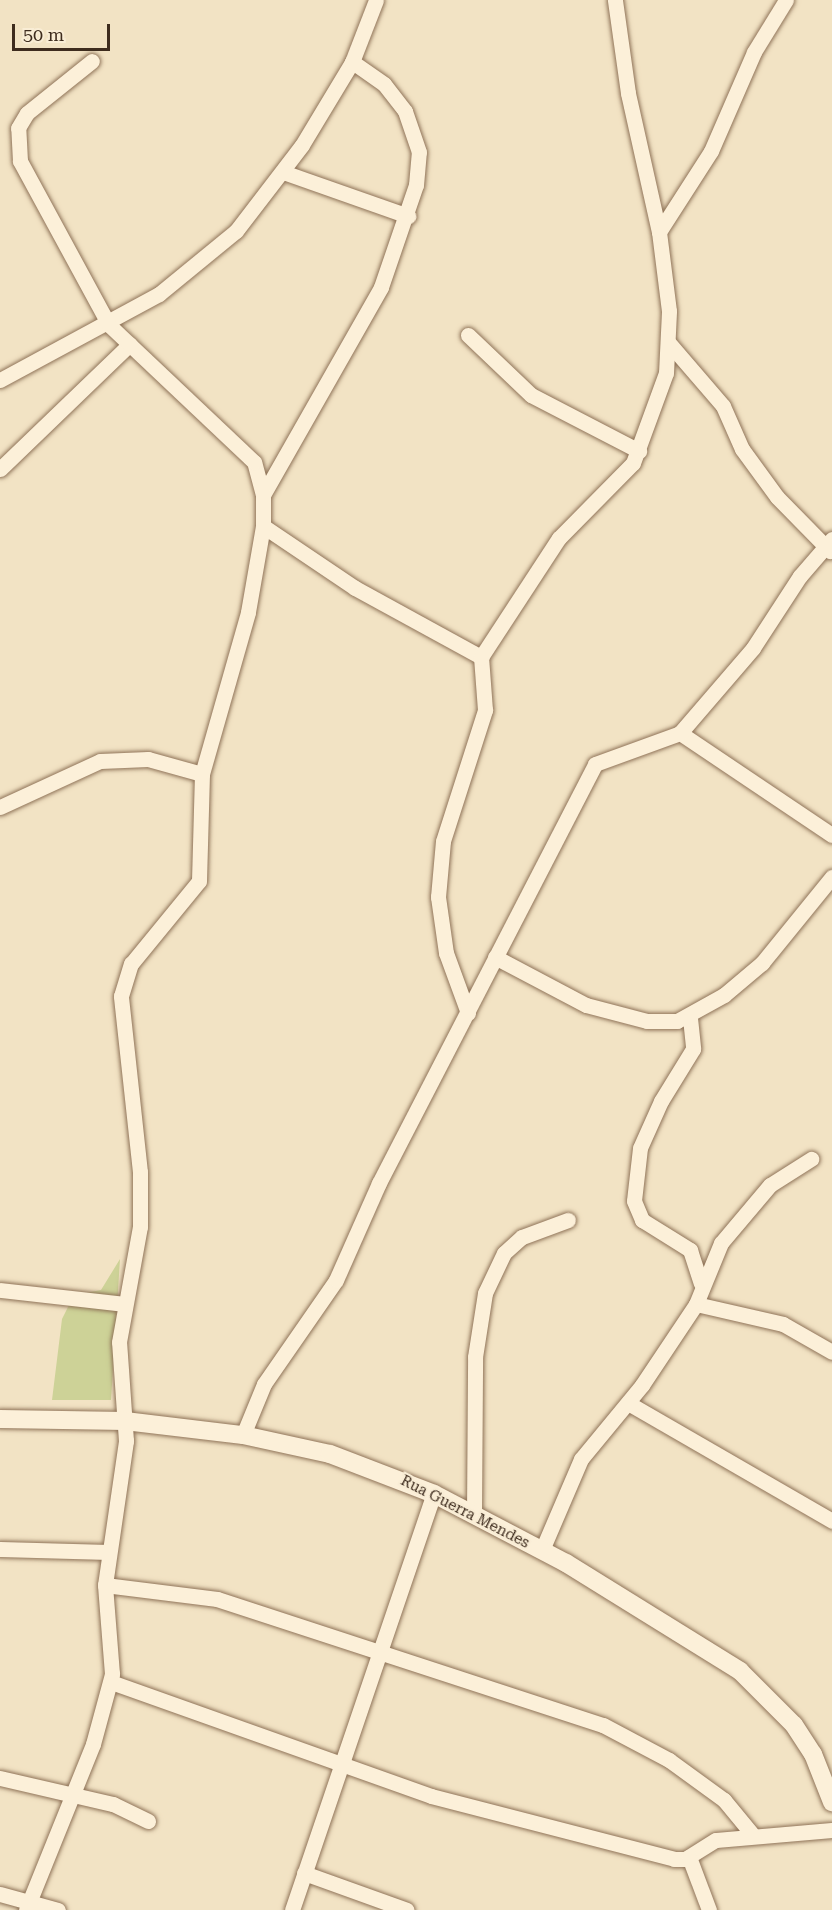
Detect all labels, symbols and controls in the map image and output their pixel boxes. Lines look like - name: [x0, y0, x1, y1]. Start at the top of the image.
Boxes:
- scale bar: [15, 12, 112, 50]
- text: 50 m: [23, 24, 64, 45]
- street label: Rua Guerra Mendes: [398, 1472, 532, 1552]

